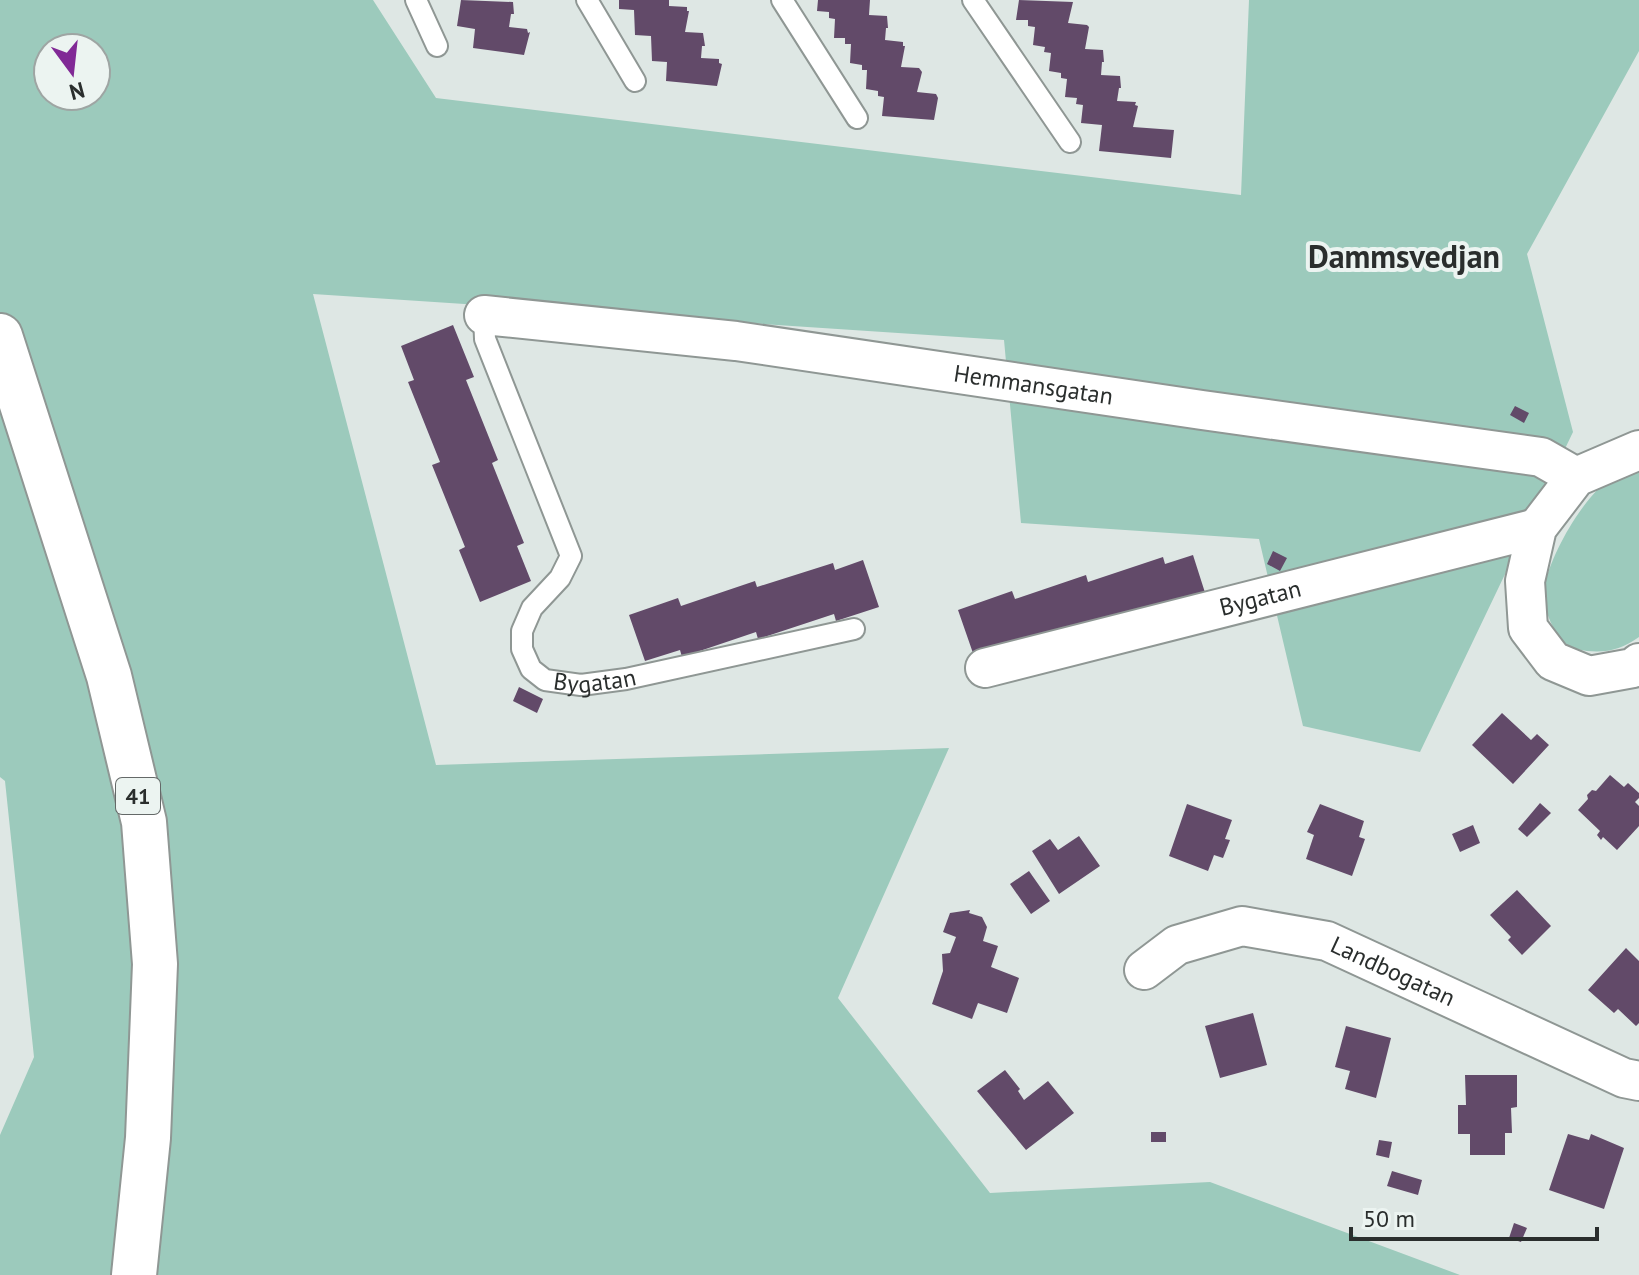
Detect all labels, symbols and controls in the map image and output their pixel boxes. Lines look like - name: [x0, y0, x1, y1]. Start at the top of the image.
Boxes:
- north arrow: [32, 32, 112, 112]
- text: N: [67, 76, 88, 107]
- district label: Dammsvedjan: [1308, 235, 1500, 277]
- street label: Hemmansgatan: [952, 357, 1115, 412]
- street label: Bygatan: [1216, 572, 1304, 623]
- street label: Bygatan: [551, 661, 639, 700]
- road number: 41: [116, 778, 160, 814]
- street label: Landbogatan: [1326, 929, 1460, 1013]
- scale bar: [1351, 1191, 1597, 1241]
- text: 50 m: [1363, 1203, 1415, 1234]

